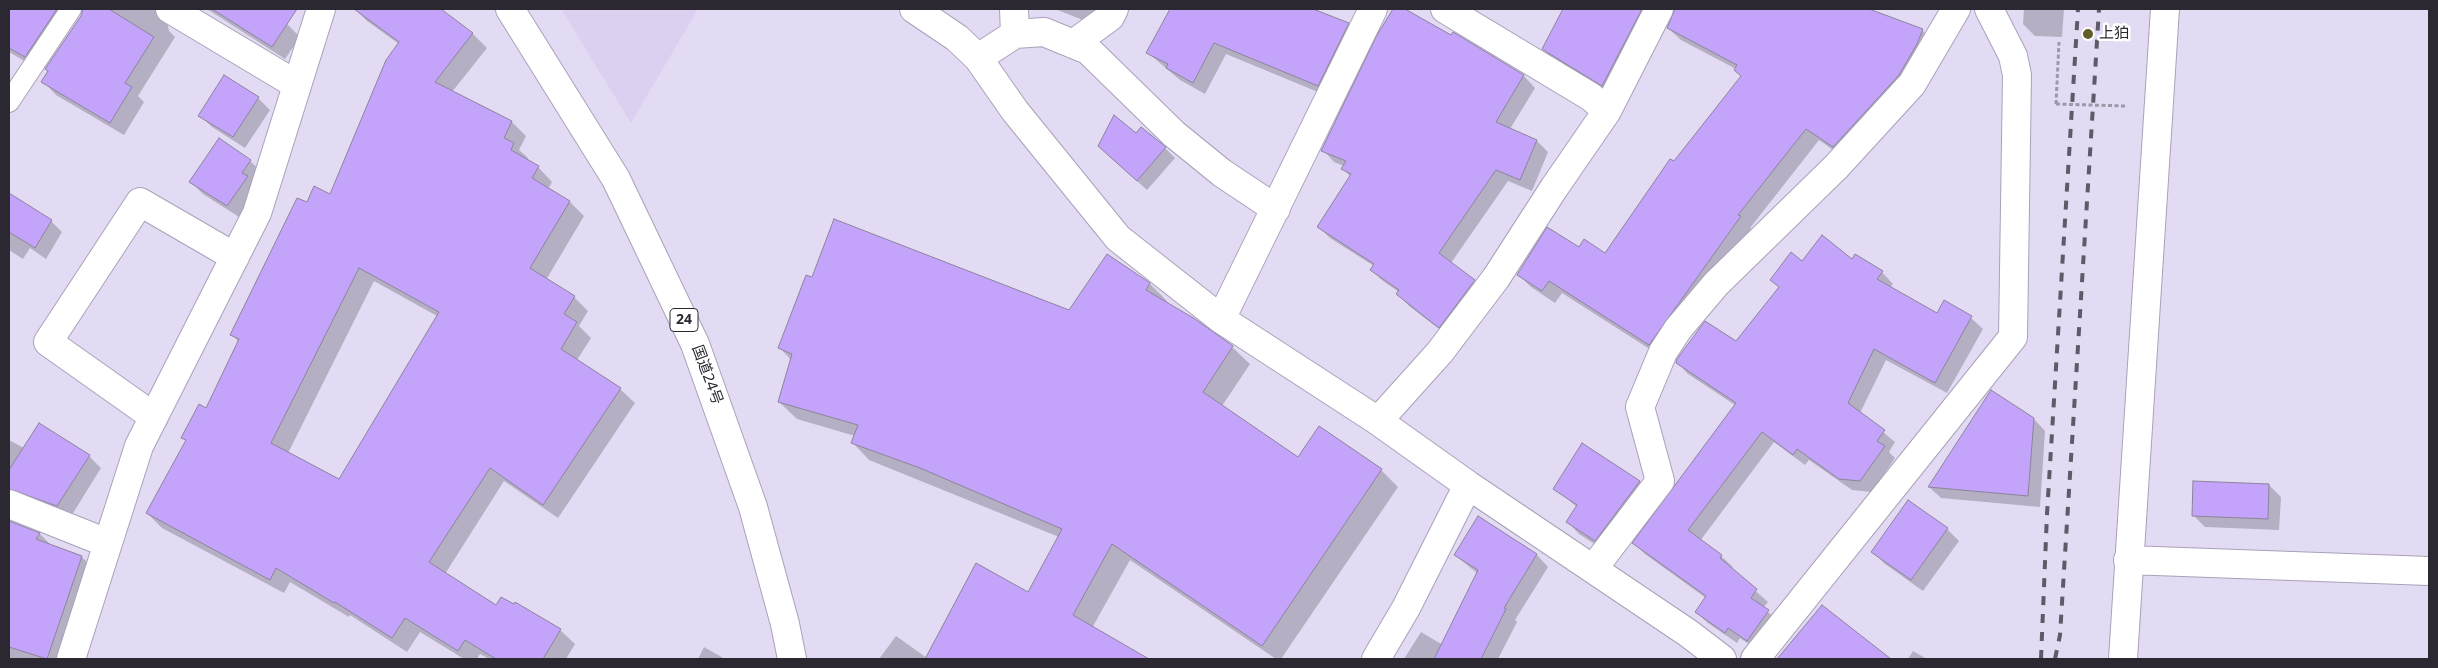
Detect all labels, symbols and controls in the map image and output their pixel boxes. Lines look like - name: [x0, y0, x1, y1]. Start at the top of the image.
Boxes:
- place label: 上狛: [2099, 25, 2129, 43]
- marker: 上狛: [2081, 27, 2095, 41]
- road number: 24: [670, 308, 698, 332]
- street label: 国道24号: [688, 343, 726, 407]

